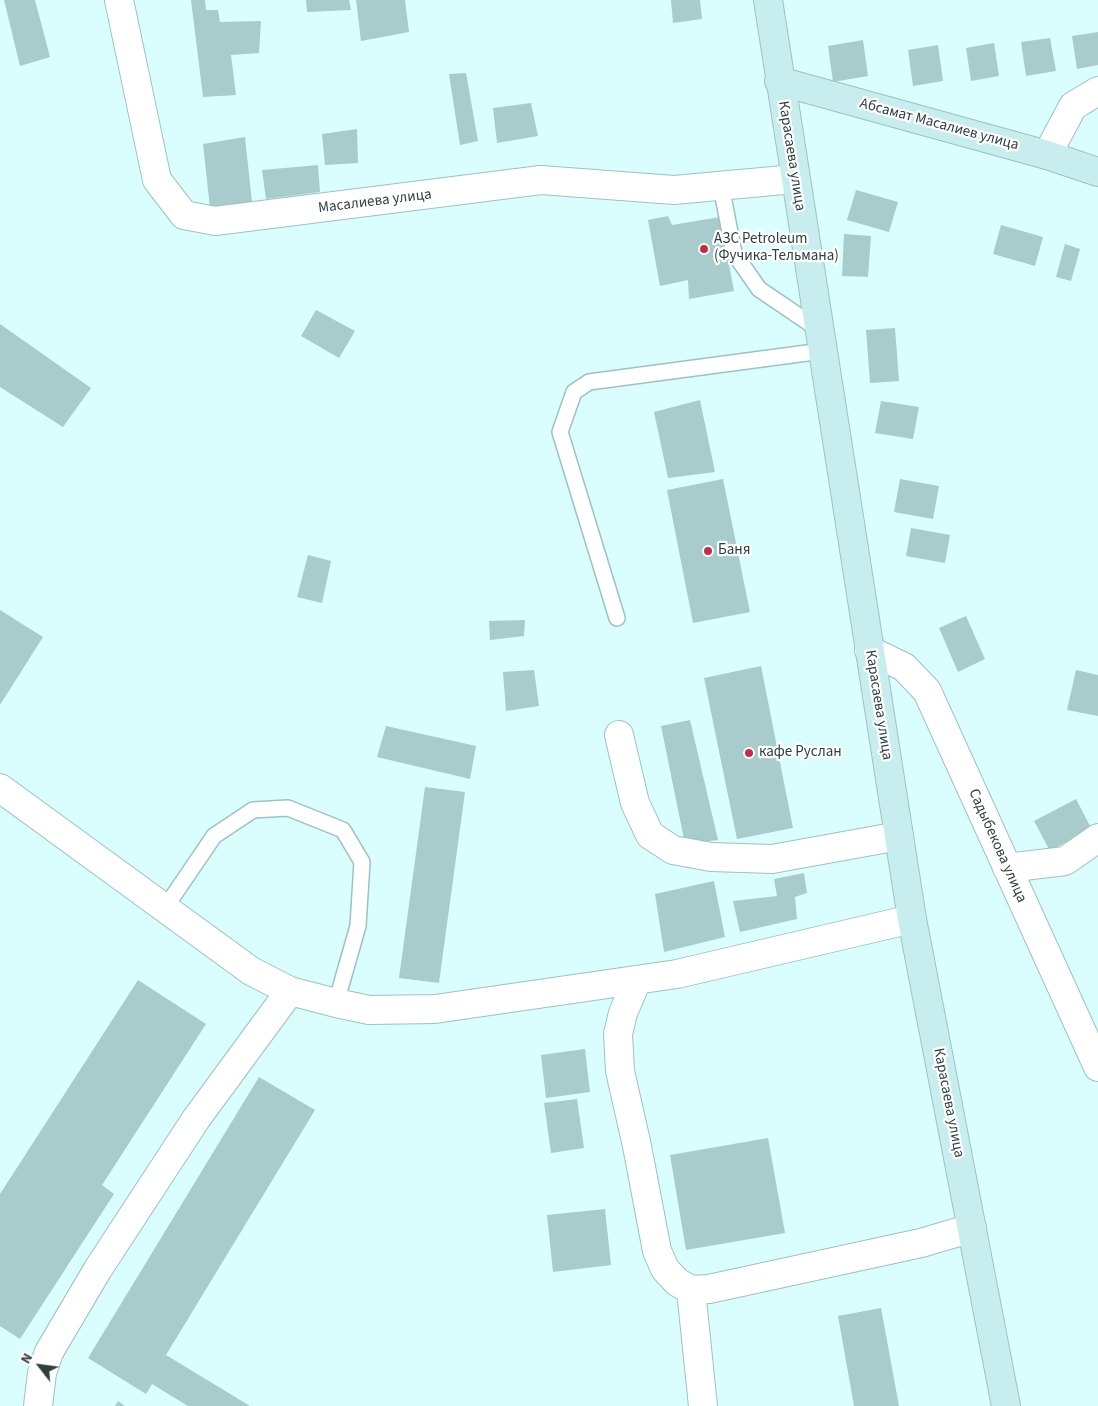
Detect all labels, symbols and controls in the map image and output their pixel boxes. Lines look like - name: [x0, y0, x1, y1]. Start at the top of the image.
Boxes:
- street label: Абсамат Масалиев улица: [858, 95, 1020, 155]
- street label: Карасаева улица: [773, 100, 809, 212]
- street label: Масалиева улица: [317, 186, 433, 218]
- place label: АЗС Petroleum (Фучика-Тельмана): [714, 231, 839, 266]
- marker: АЗС Petroleum (Фучика-Тельмана): [698, 243, 710, 255]
- place label: Баня: [718, 542, 750, 560]
- marker: Баня: [702, 545, 714, 557]
- street label: Карасаева улица: [860, 649, 896, 761]
- place label: кафе Руслан: [759, 744, 842, 762]
- marker: кафе Руслан: [743, 747, 755, 759]
- street label: Садыбекова улица: [964, 786, 1030, 906]
- street label: Карасаева улица: [929, 1047, 967, 1159]
- north arrow: [15, 1341, 65, 1391]
- text: N: [16, 1349, 38, 1368]

